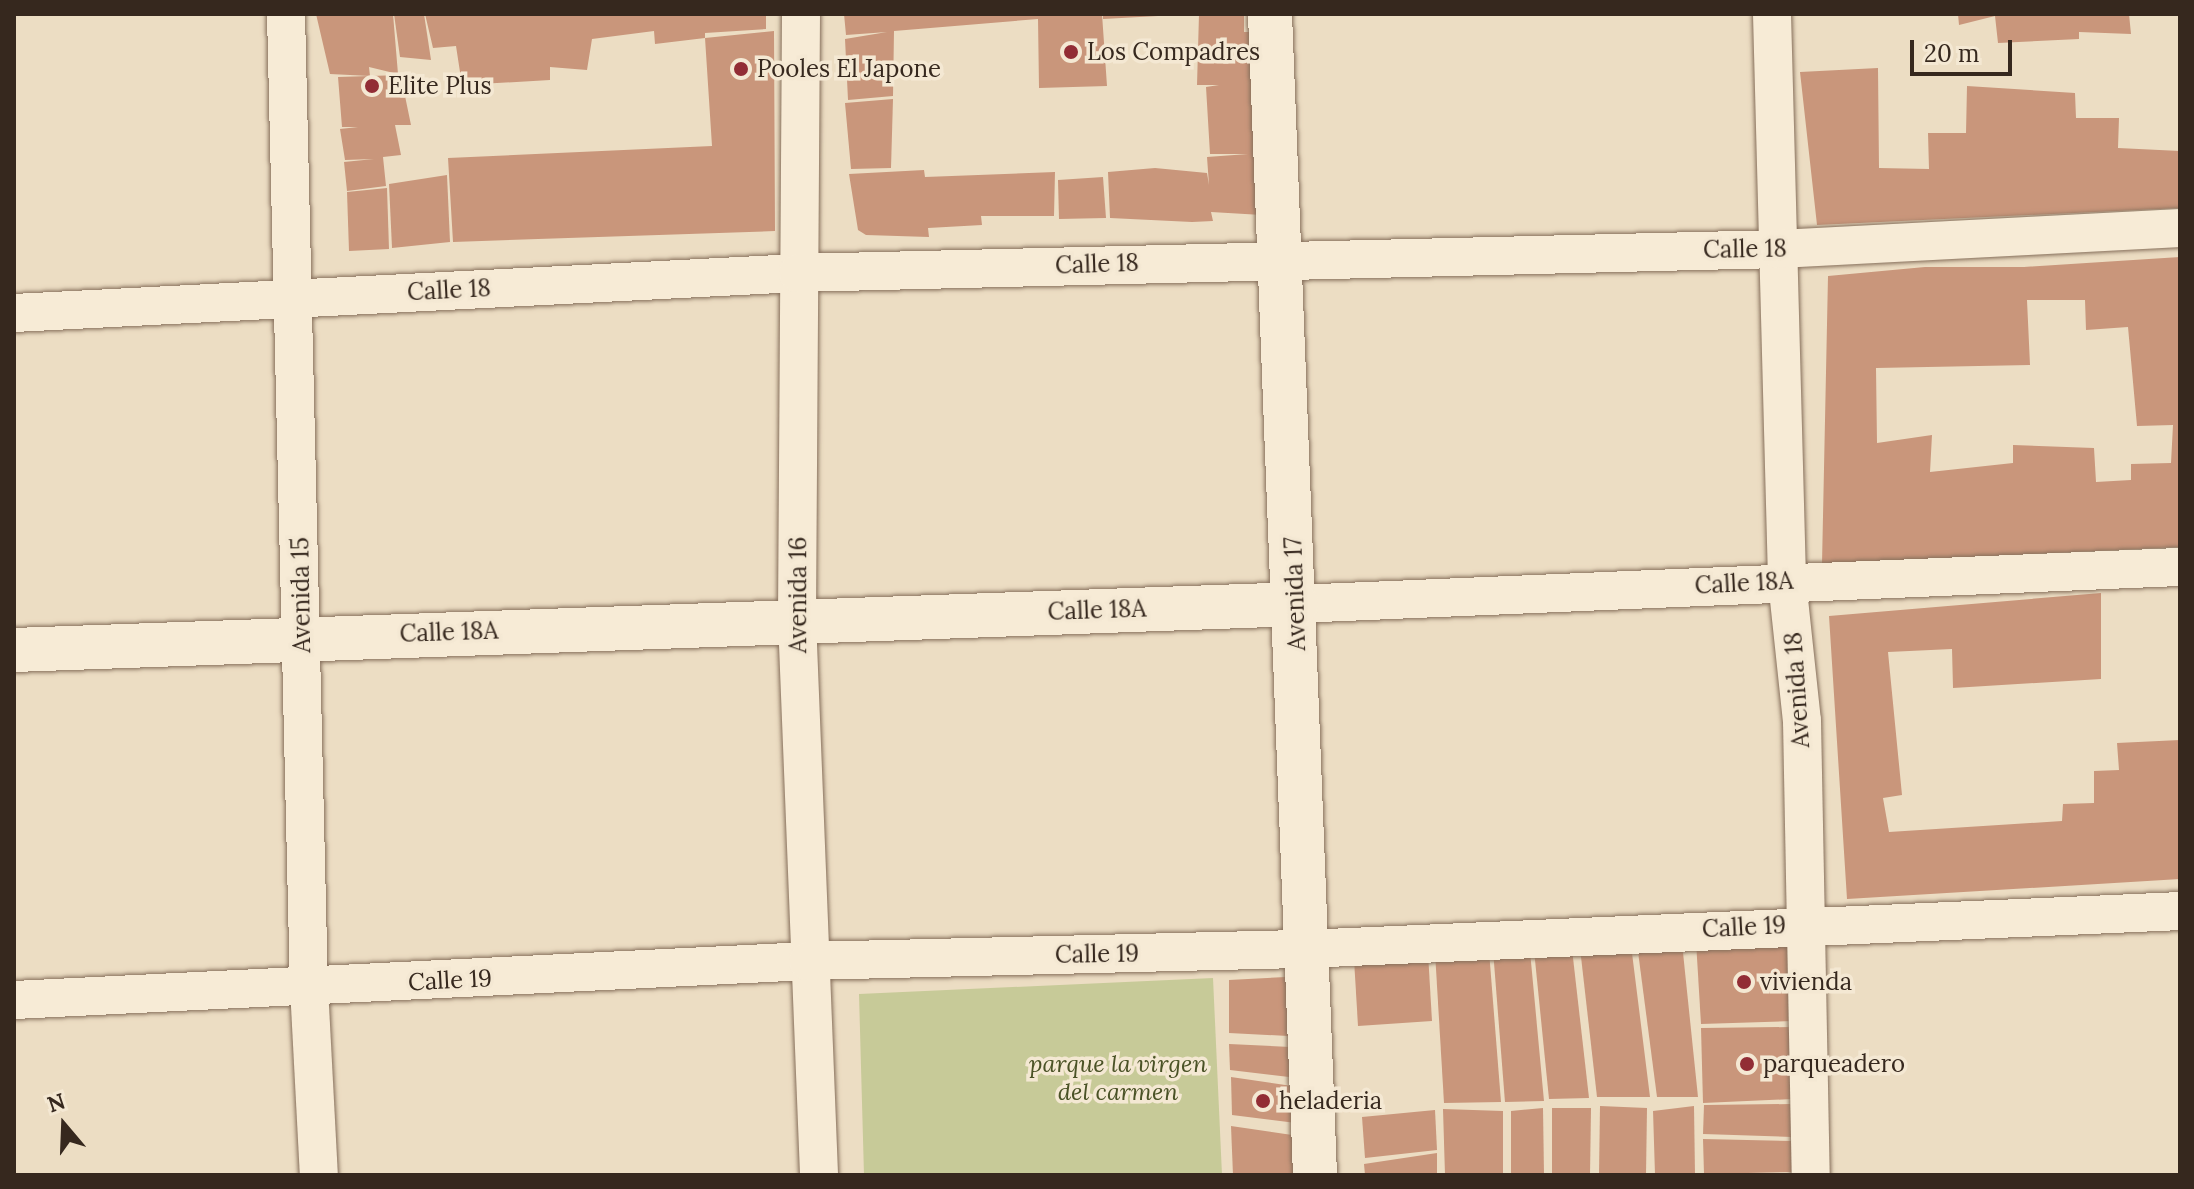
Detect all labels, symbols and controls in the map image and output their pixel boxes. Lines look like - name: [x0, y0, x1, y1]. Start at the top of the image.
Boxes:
- scale bar: [1914, 24, 2016, 74]
- place label: Los Compadres: [1087, 38, 1260, 66]
- text: 20 m: [1924, 38, 1980, 69]
- marker: Los Compadres: [1062, 43, 1080, 61]
- place label: Pooles El Japone: [757, 55, 941, 83]
- marker: Pooles El Japone: [732, 60, 750, 78]
- place label: Elite Plus: [388, 72, 492, 100]
- marker: Elite Plus: [363, 77, 381, 95]
- street label: Calle 18: [1703, 234, 1787, 264]
- street label: Calle 18: [1055, 248, 1139, 280]
- street label: Calle 18: [406, 273, 492, 307]
- street label: Avenida 15: [286, 537, 316, 653]
- street label: Avenida 16: [784, 537, 812, 653]
- street label: Avenida 17: [1279, 537, 1311, 651]
- street label: Calle 18A: [1694, 566, 1794, 600]
- street label: Calle 18A: [1047, 594, 1147, 626]
- street label: Calle 18A: [399, 616, 499, 648]
- street label: Avenida 18: [1779, 631, 1815, 749]
- street label: Calle 19: [1701, 910, 1787, 944]
- street label: Calle 19: [1055, 939, 1139, 969]
- street label: Calle 19: [407, 963, 493, 997]
- place label: vivienda: [1760, 968, 1852, 996]
- marker: vivienda: [1735, 973, 1753, 991]
- park label: parque la virgen del carmen: [1029, 1050, 1207, 1106]
- place label: parqueadero: [1763, 1050, 1905, 1078]
- marker: parqueadero: [1738, 1055, 1756, 1073]
- north arrow: [24, 1085, 104, 1165]
- text: N: [44, 1086, 69, 1118]
- place label: heladeria: [1279, 1087, 1382, 1115]
- marker: heladeria: [1254, 1092, 1272, 1110]

